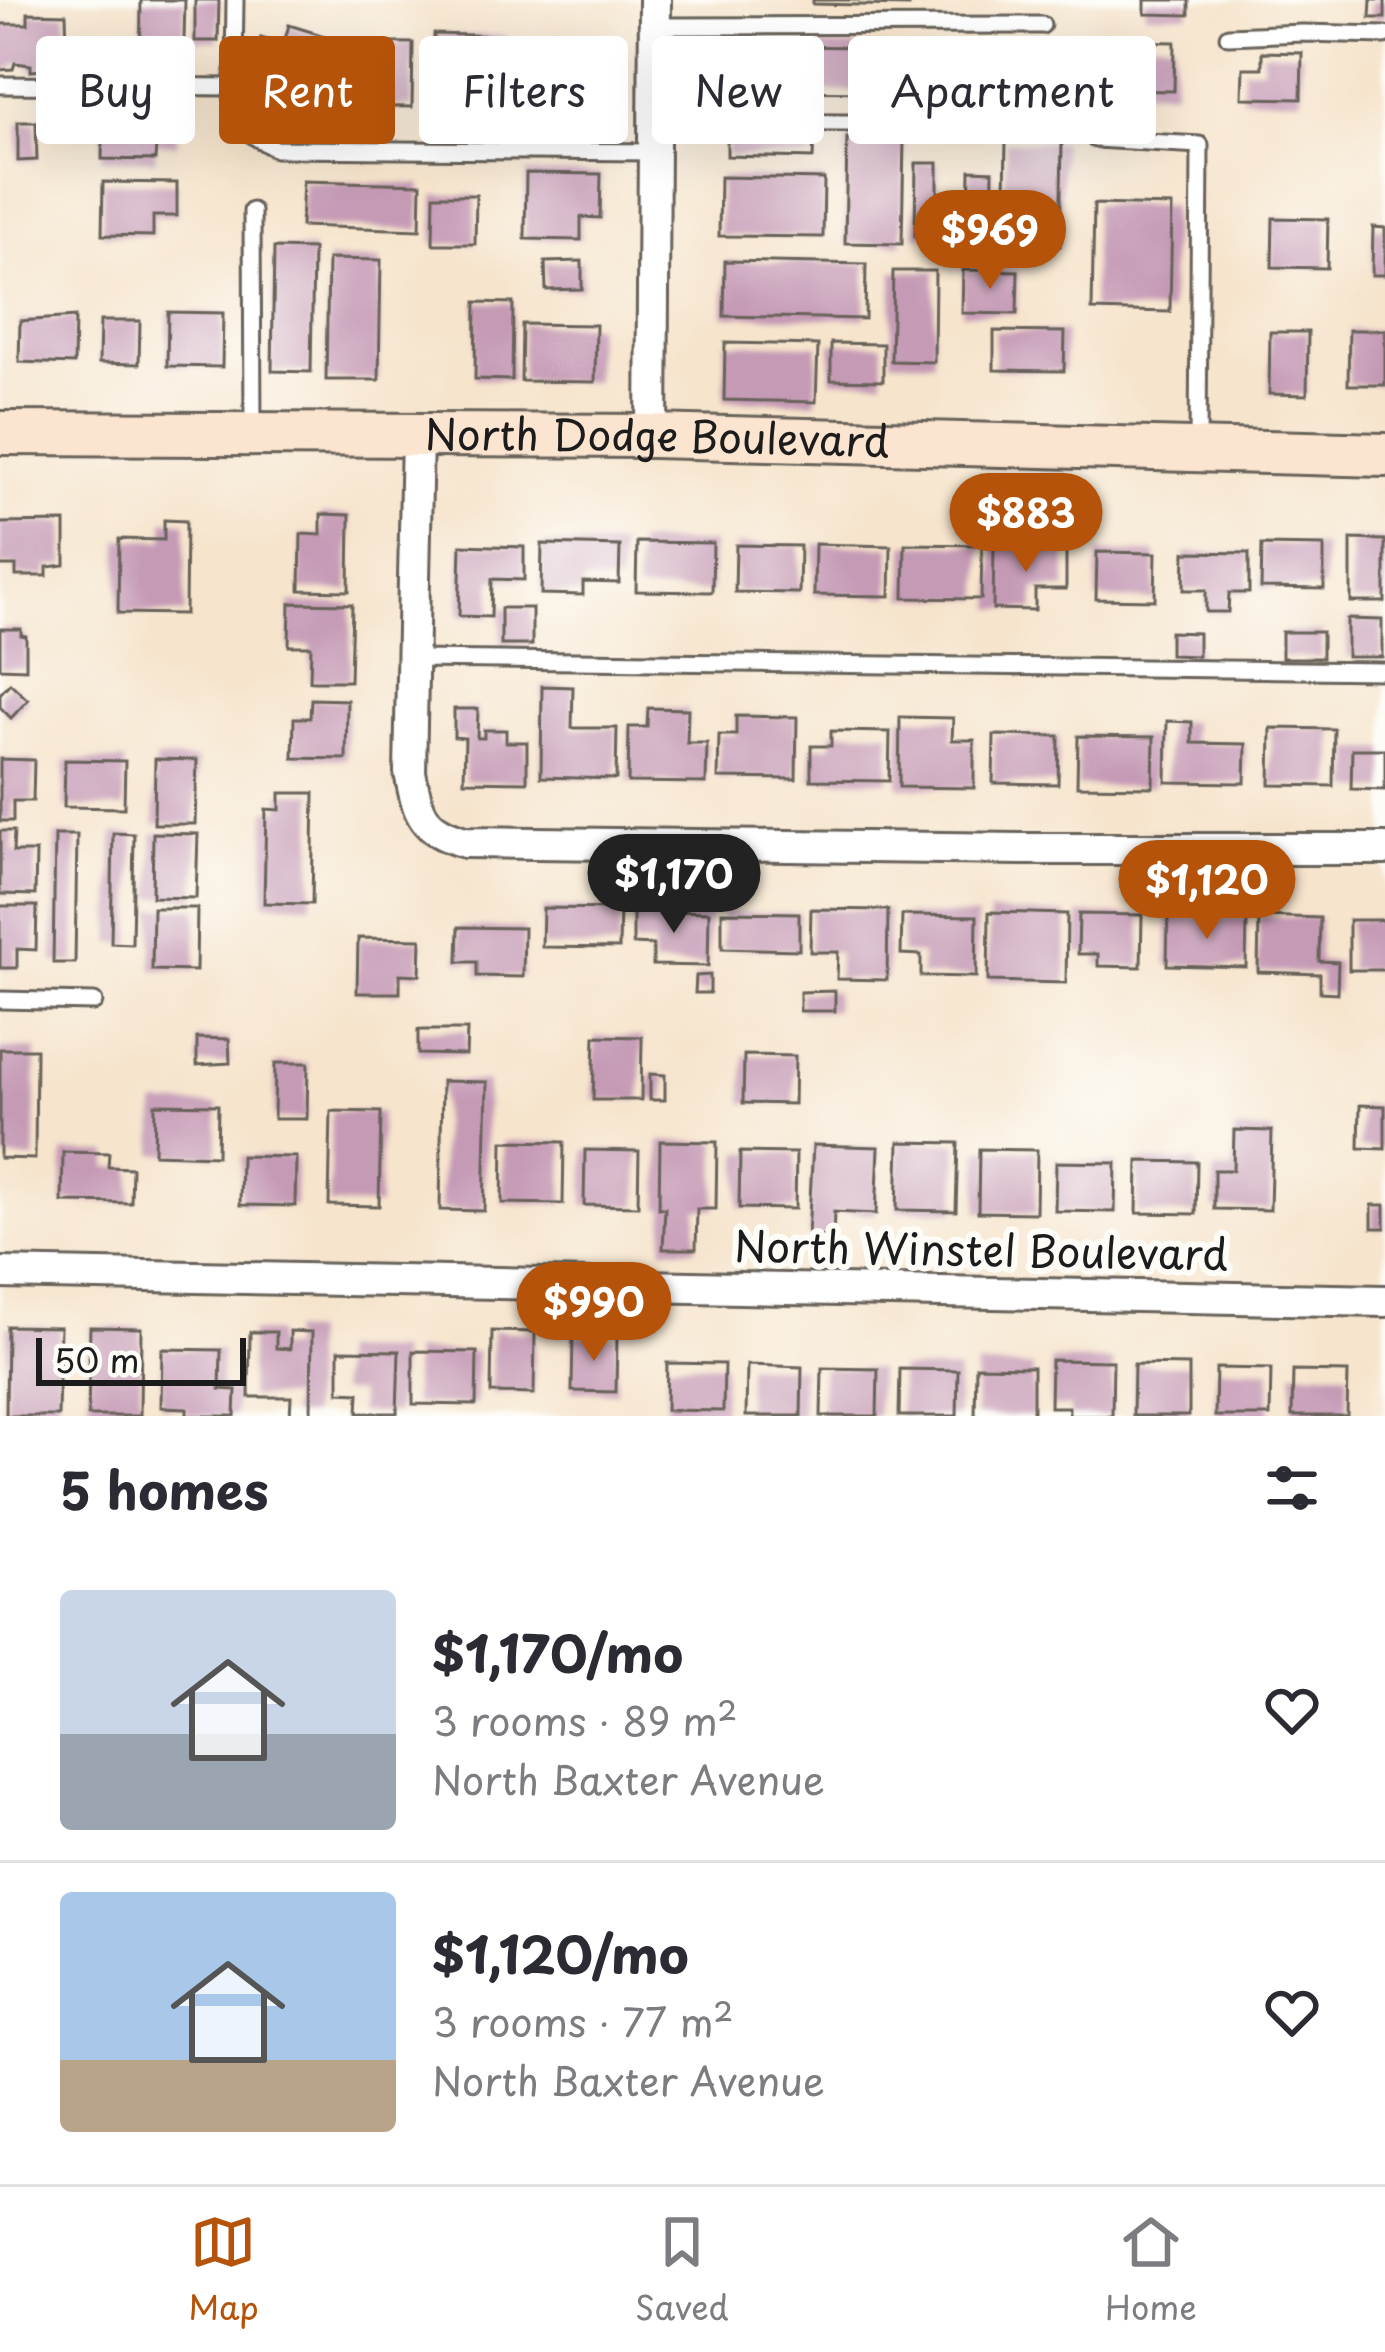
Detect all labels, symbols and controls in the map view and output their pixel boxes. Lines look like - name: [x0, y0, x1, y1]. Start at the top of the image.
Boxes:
- chip: Buy: [36, 36, 195, 144]
- chip: Rent: [219, 36, 395, 144]
- chip: Filters: [419, 36, 628, 144]
- chip: New: [652, 36, 824, 144]
- chip: Apartment: [848, 36, 1156, 144]
- pin: $969: [919, 190, 1061, 292]
- text: $969: [941, 199, 1039, 258]
- street label: North Dodge Boulevard: [424, 401, 890, 471]
- pin: $883: [955, 473, 1097, 575]
- text: $883: [977, 482, 1075, 541]
- pin: $1,170: [576, 834, 772, 936]
- pin: $1,120: [1109, 840, 1305, 942]
- text: $1,170: [615, 843, 733, 902]
- text: $1,120: [1145, 849, 1269, 908]
- street label: North Winstel Boulevard: [733, 1213, 1229, 1284]
- pin: $990: [523, 1262, 665, 1364]
- text: $990: [543, 1271, 645, 1330]
- scale bar: [36, 1332, 246, 1385]
- text: 50 m: [54, 1334, 140, 1384]
- text: 5 homes: [60, 1450, 269, 1527]
- icon: filters: [1259, 1455, 1325, 1521]
- text: $1,170/mo: [432, 1613, 683, 1690]
- icon: home: [156, 1638, 300, 1782]
- icon: heart: [1259, 1677, 1325, 1743]
- text: 3 rooms · 89 m²: [432, 1690, 738, 1749]
- text: North Baxter Avenue: [432, 1749, 825, 1808]
- text: $1,120/mo: [432, 1914, 689, 1991]
- icon: home: [156, 1940, 300, 2084]
- icon: heart: [1259, 1979, 1325, 2045]
- text: 3 rooms · 77 m²: [432, 1991, 734, 2050]
- text: North Baxter Avenue: [432, 2050, 825, 2109]
- tab: Map: [188, 2209, 259, 2331]
- tab: Saved: [635, 2209, 729, 2331]
- tab: Home: [1105, 2209, 1197, 2331]

